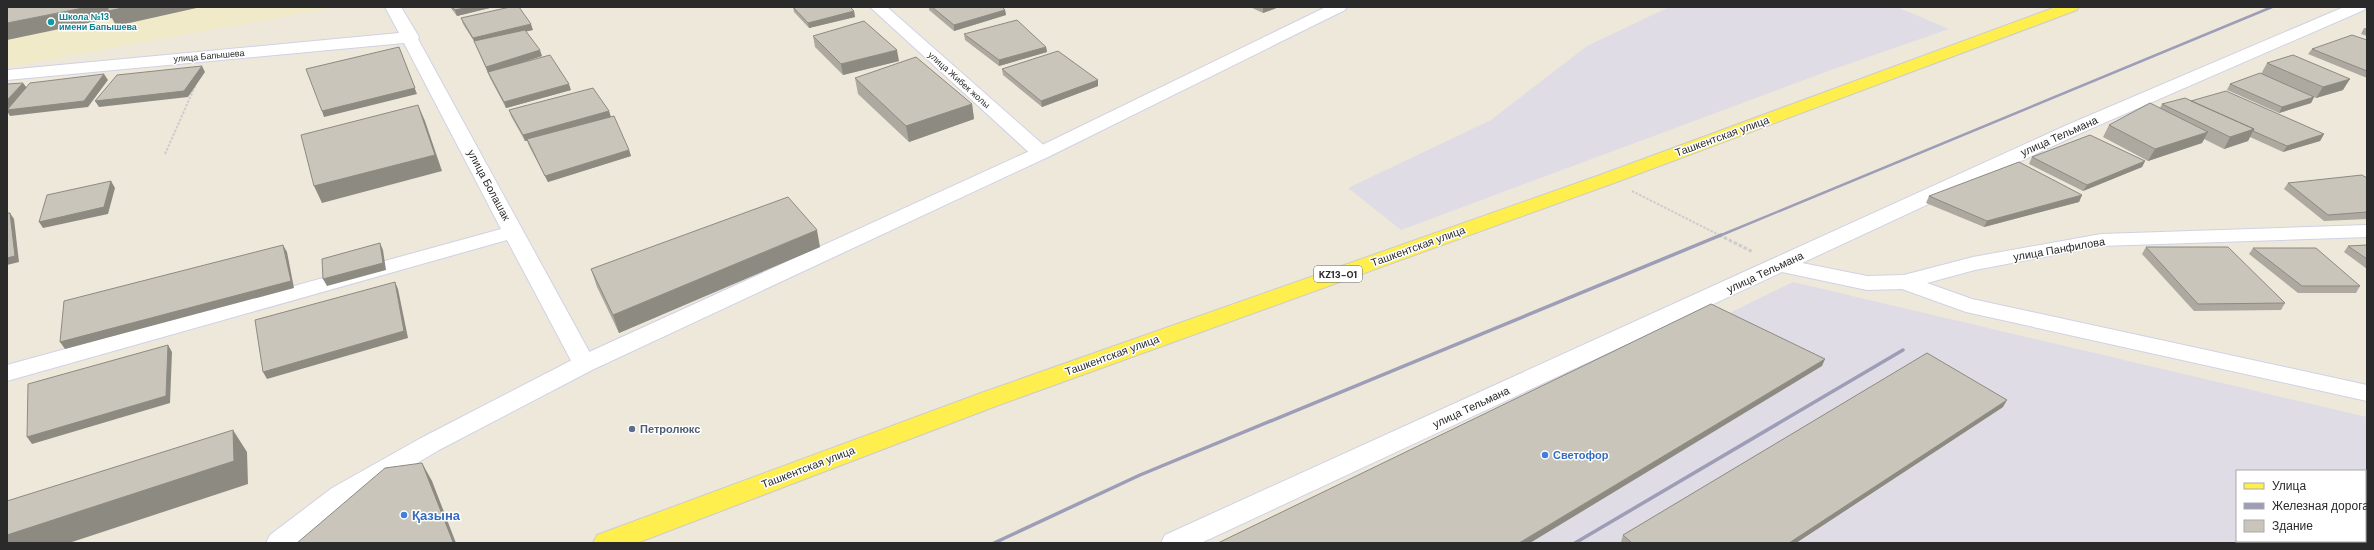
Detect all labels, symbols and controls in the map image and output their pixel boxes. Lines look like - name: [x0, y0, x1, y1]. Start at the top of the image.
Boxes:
- place label: Школа №13 имени Бапышева: [59, 11, 138, 33]
- marker: Школа №13 имени Бапышева: [46, 17, 56, 27]
- street label: улица Бапышева: [173, 47, 245, 65]
- street label: улица Жибек жолы: [925, 49, 993, 111]
- street label: Ташкентская улица: [1673, 112, 1772, 160]
- street label: улица Тельмана: [2018, 112, 2101, 159]
- street label: улица Болашак: [464, 147, 514, 223]
- street label: Ташкентская улица: [1369, 222, 1468, 270]
- street label: улица Панфилова: [2012, 234, 2107, 264]
- street label: улица Тельмана: [1724, 248, 1806, 296]
- road number: KZ13-01: [1314, 266, 1362, 282]
- street label: Ташкентская улица: [1063, 331, 1162, 379]
- street label: улица Тельмана: [1430, 383, 1512, 431]
- place label: Петролюкс: [640, 422, 700, 436]
- marker: Петролюкс: [627, 424, 637, 434]
- street label: Ташкентская улица: [759, 442, 858, 491]
- place label: Светофор: [1553, 448, 1609, 462]
- marker: Светофор: [1540, 450, 1550, 460]
- legend: [2236, 470, 2366, 542]
- text: Улица: [2272, 478, 2306, 494]
- text: Железная дорога: [2272, 498, 2369, 514]
- place label: Қазына: [412, 507, 461, 524]
- marker: Қазына: [399, 510, 409, 520]
- text: Здание: [2272, 518, 2313, 534]

